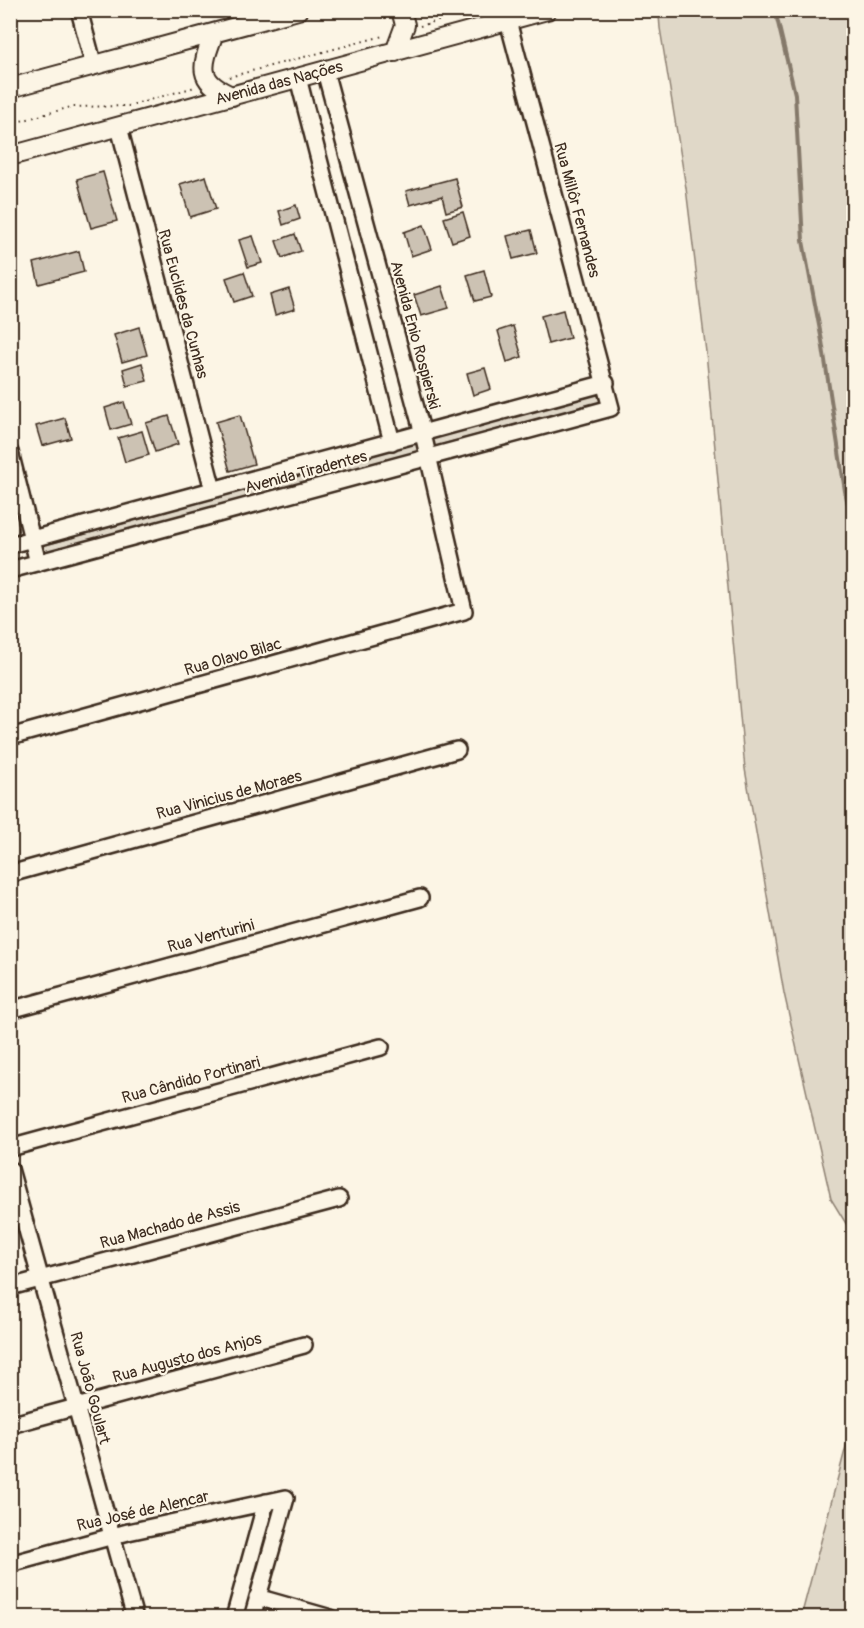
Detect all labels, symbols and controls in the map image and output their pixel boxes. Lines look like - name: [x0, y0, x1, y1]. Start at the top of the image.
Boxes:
- street label: Avenida das Nações: [213, 56, 345, 110]
- street label: Rua Millôr Fernandes: [549, 140, 605, 280]
- street label: Rua Euclides da Cunhas: [153, 227, 213, 381]
- street label: Avenida Enio Rospierski: [386, 259, 444, 412]
- street label: Avenida Tiradentes: [243, 446, 369, 498]
- street label: Rua Olavo Bilac: [182, 634, 284, 680]
- street label: Rua Vinicius de Moraes: [154, 766, 304, 824]
- street label: Rua Venturini: [165, 915, 257, 957]
- street label: Rua Cândido Portinari: [120, 1052, 262, 1108]
- street label: Rua Machado de Assis: [98, 1197, 242, 1253]
- street label: Rua Augusto dos Anjos: [110, 1328, 264, 1388]
- street label: Rua João Goulart: [65, 1330, 115, 1447]
- street label: Rua José de Alencar: [75, 1486, 211, 1536]

